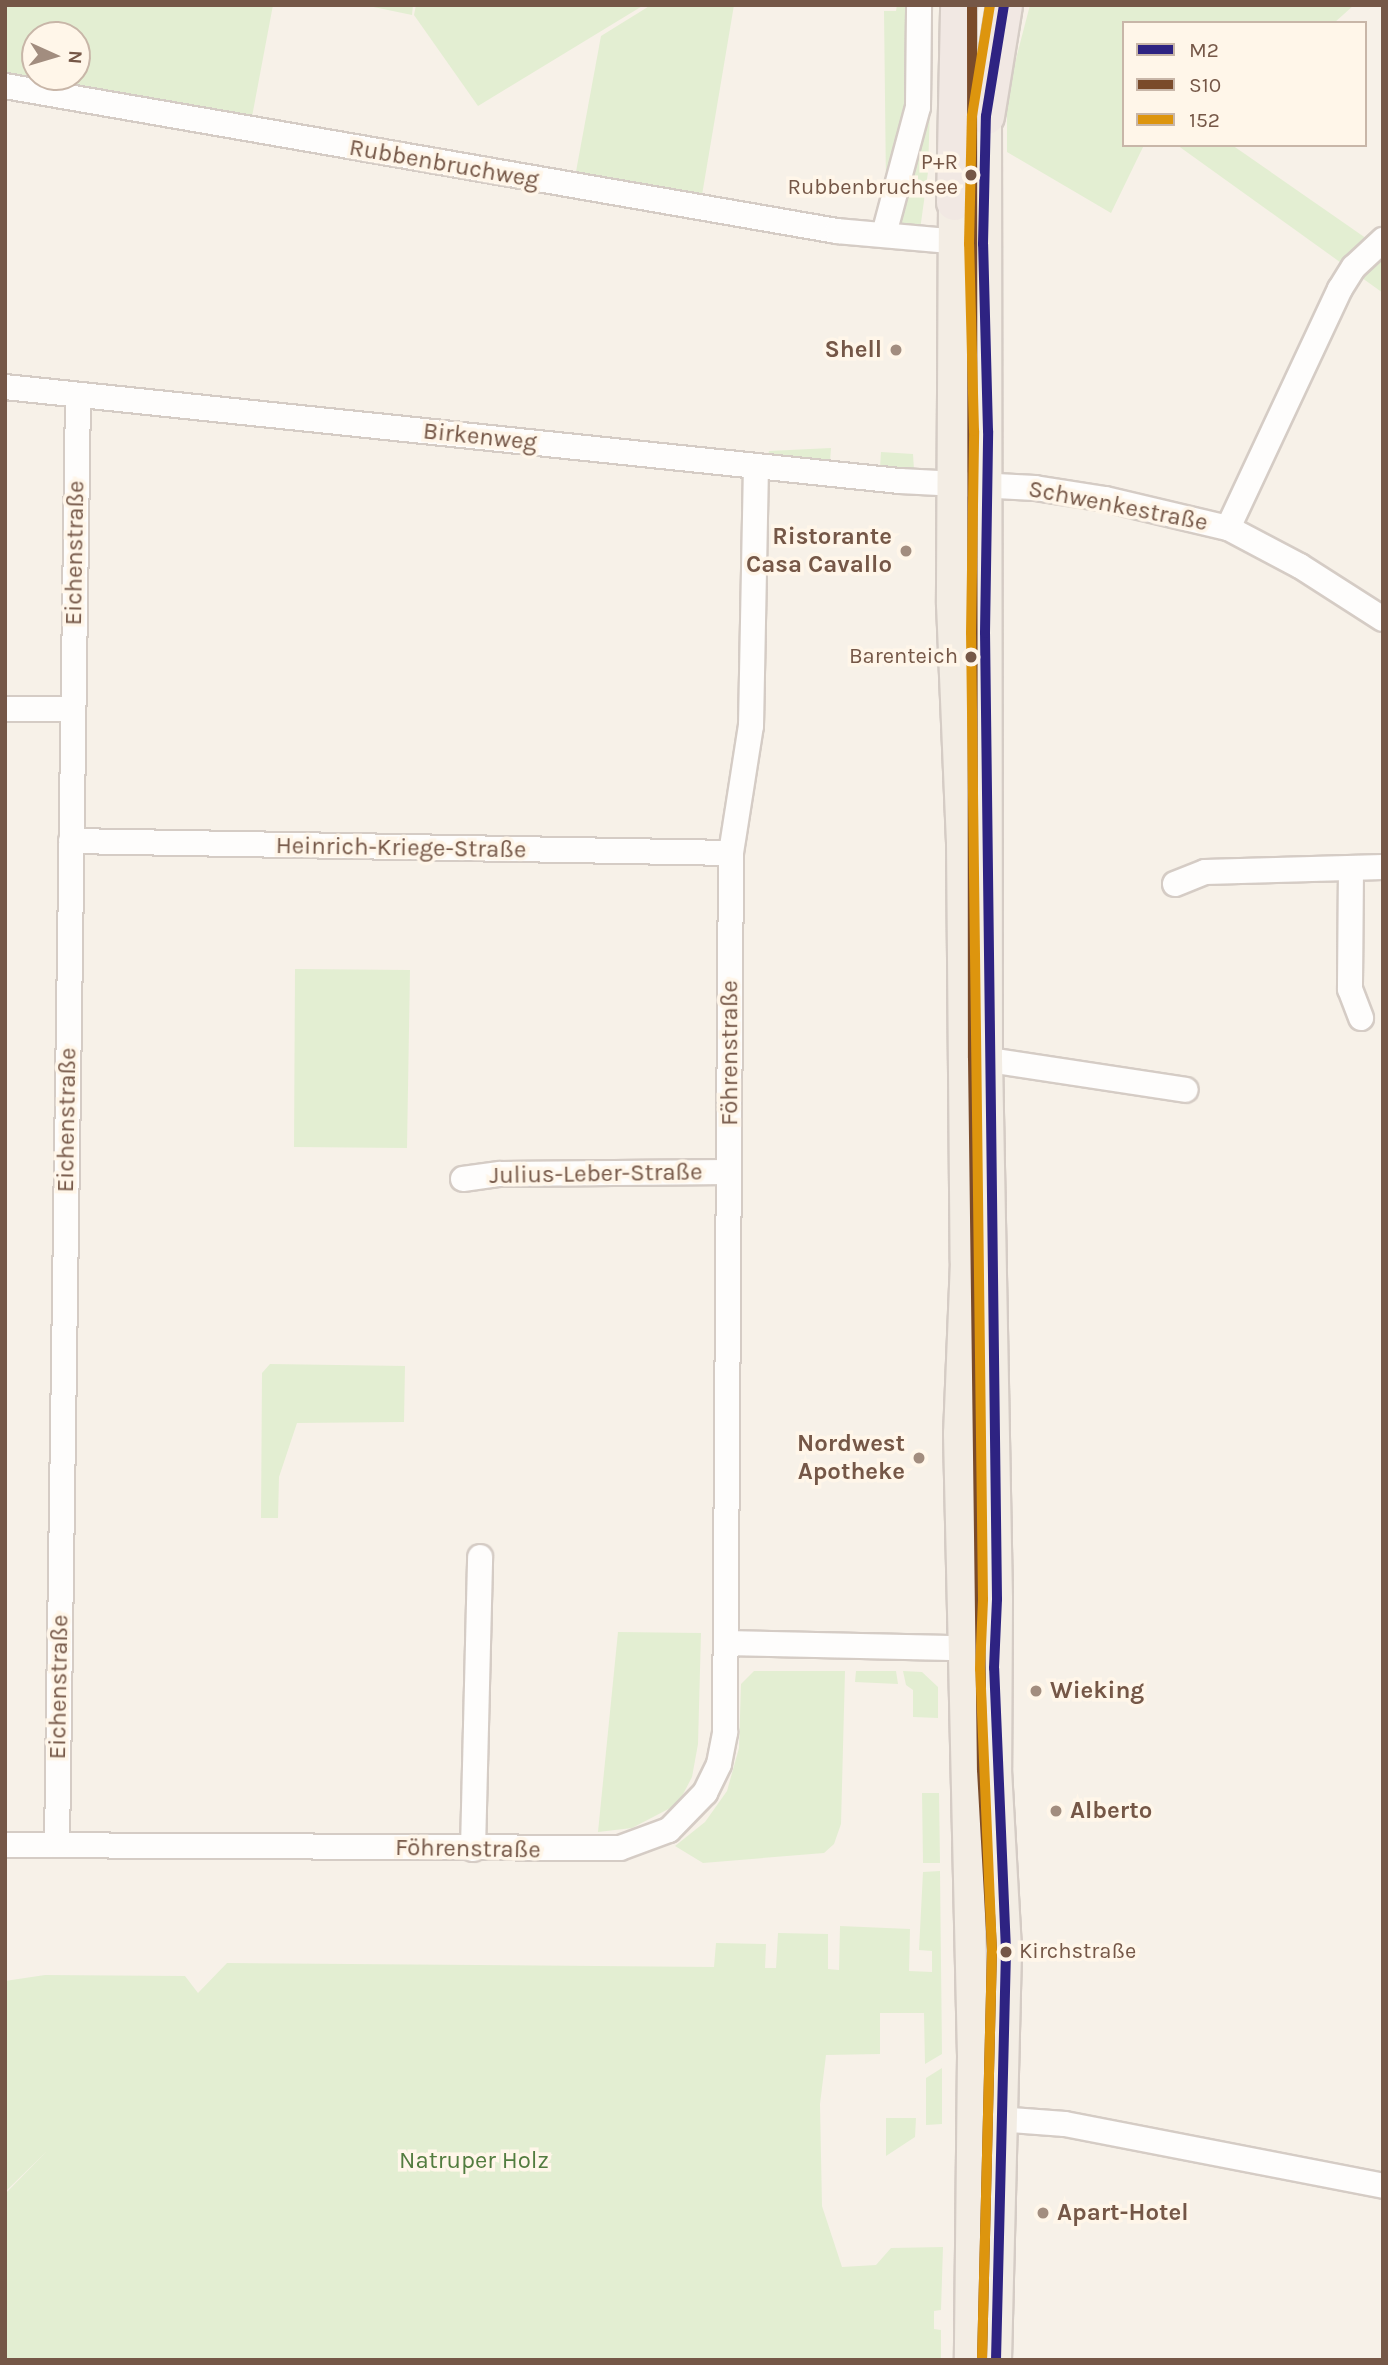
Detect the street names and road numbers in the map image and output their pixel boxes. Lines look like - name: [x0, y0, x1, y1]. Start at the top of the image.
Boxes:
- street label: Rubbenbruchweg: [347, 133, 541, 195]
- street label: Birkenweg: [422, 417, 538, 457]
- street label: Schwenkestraße: [1026, 475, 1210, 537]
- street label: Eichenstraße: [59, 480, 91, 626]
- street label: Heinrich-Kriege-Straße: [276, 831, 526, 865]
- street label: Föhrenstraße: [716, 980, 744, 1126]
- street label: Eichenstraße: [51, 1047, 83, 1193]
- street label: Julius-Leber-Straße: [489, 1158, 703, 1190]
- street label: Eichenstraße: [43, 1614, 75, 1760]
- street label: Föhrenstraße: [395, 1833, 541, 1865]

